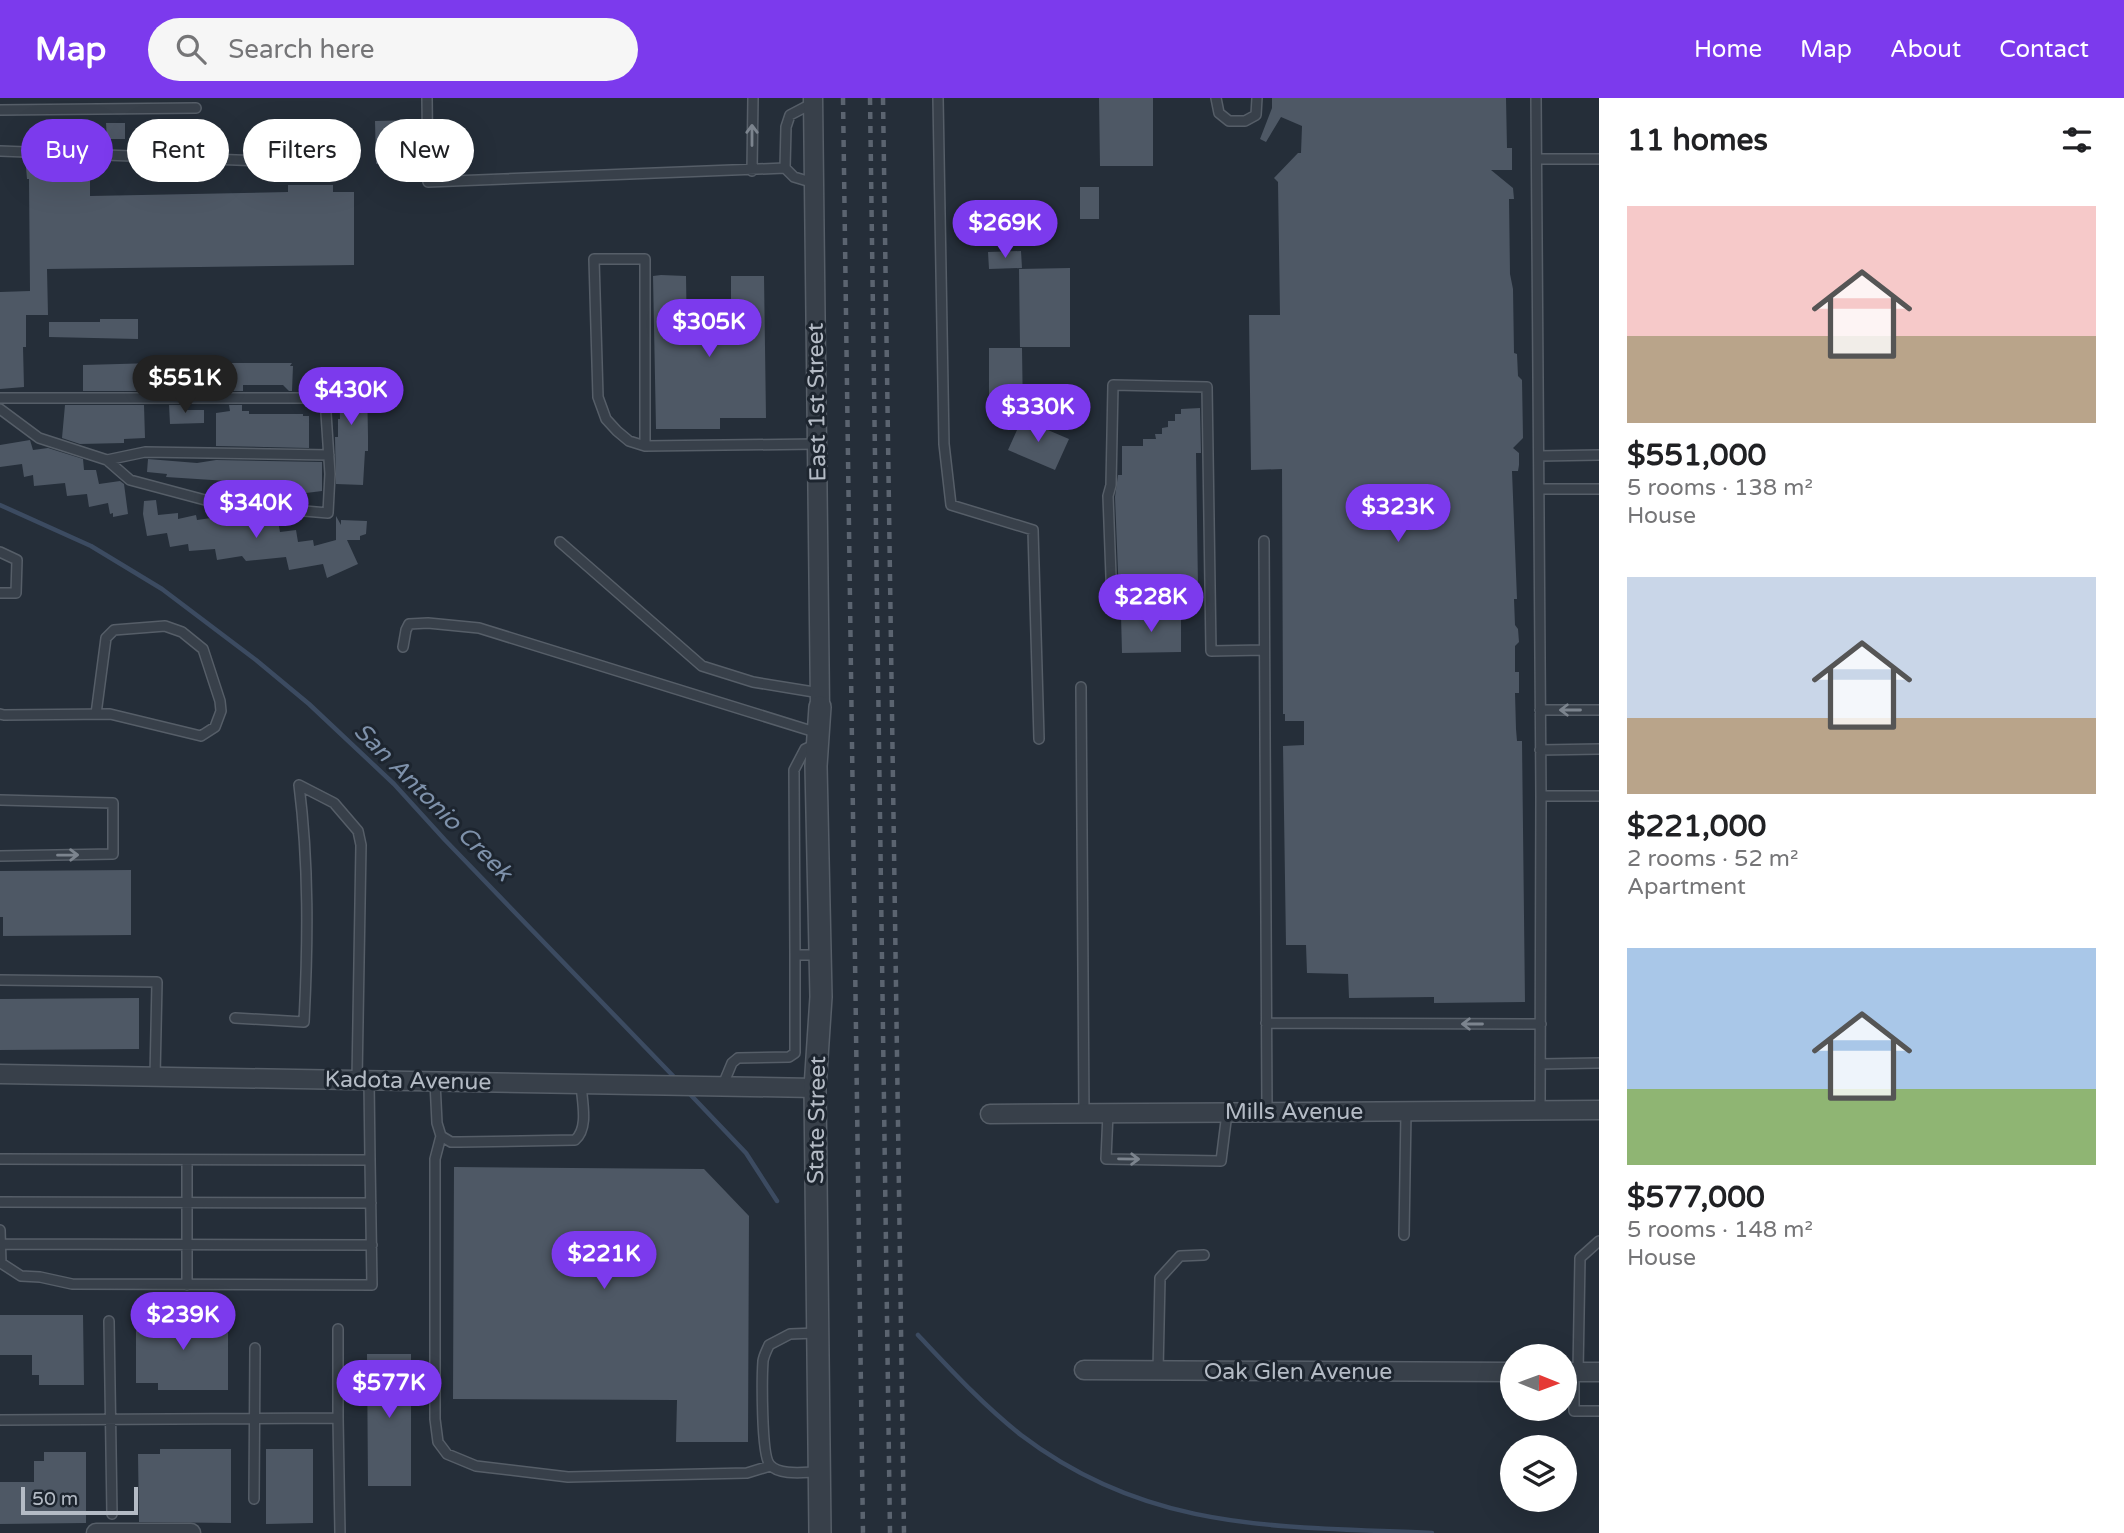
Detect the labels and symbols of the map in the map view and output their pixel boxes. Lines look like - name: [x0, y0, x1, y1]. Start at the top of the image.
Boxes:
- one-way arrow: [745, 123, 759, 146]
- pin: $269K: [956, 200, 1054, 260]
- pin: $305K: [660, 300, 758, 359]
- street label: East 1st Street: [802, 322, 832, 482]
- pin: $551K: [136, 356, 234, 415]
- pin: $430K: [302, 368, 400, 427]
- pin: $330K: [989, 384, 1087, 444]
- pin: $340K: [207, 480, 305, 540]
- pin: $323K: [1349, 484, 1447, 544]
- pin: $228K: [1102, 574, 1200, 634]
- one-way arrow: [1558, 703, 1581, 717]
- water label: San Antonio Creek: [348, 717, 519, 888]
- one-way arrow: [56, 848, 79, 862]
- one-way arrow: [1461, 1017, 1484, 1031]
- street label: State Street: [802, 1055, 832, 1184]
- street label: Kadota Avenue: [324, 1066, 492, 1096]
- street label: Mills Avenue: [1225, 1098, 1363, 1126]
- one-way arrow: [1117, 1152, 1140, 1166]
- pin: $221K: [555, 1232, 653, 1291]
- pin: $239K: [134, 1292, 232, 1352]
- north arrow: [1500, 1344, 1577, 1421]
- street label: Oak Glen Avenue: [1204, 1358, 1392, 1386]
- pin: $577K: [340, 1360, 438, 1420]
- scale bar: [21, 1484, 138, 1516]

